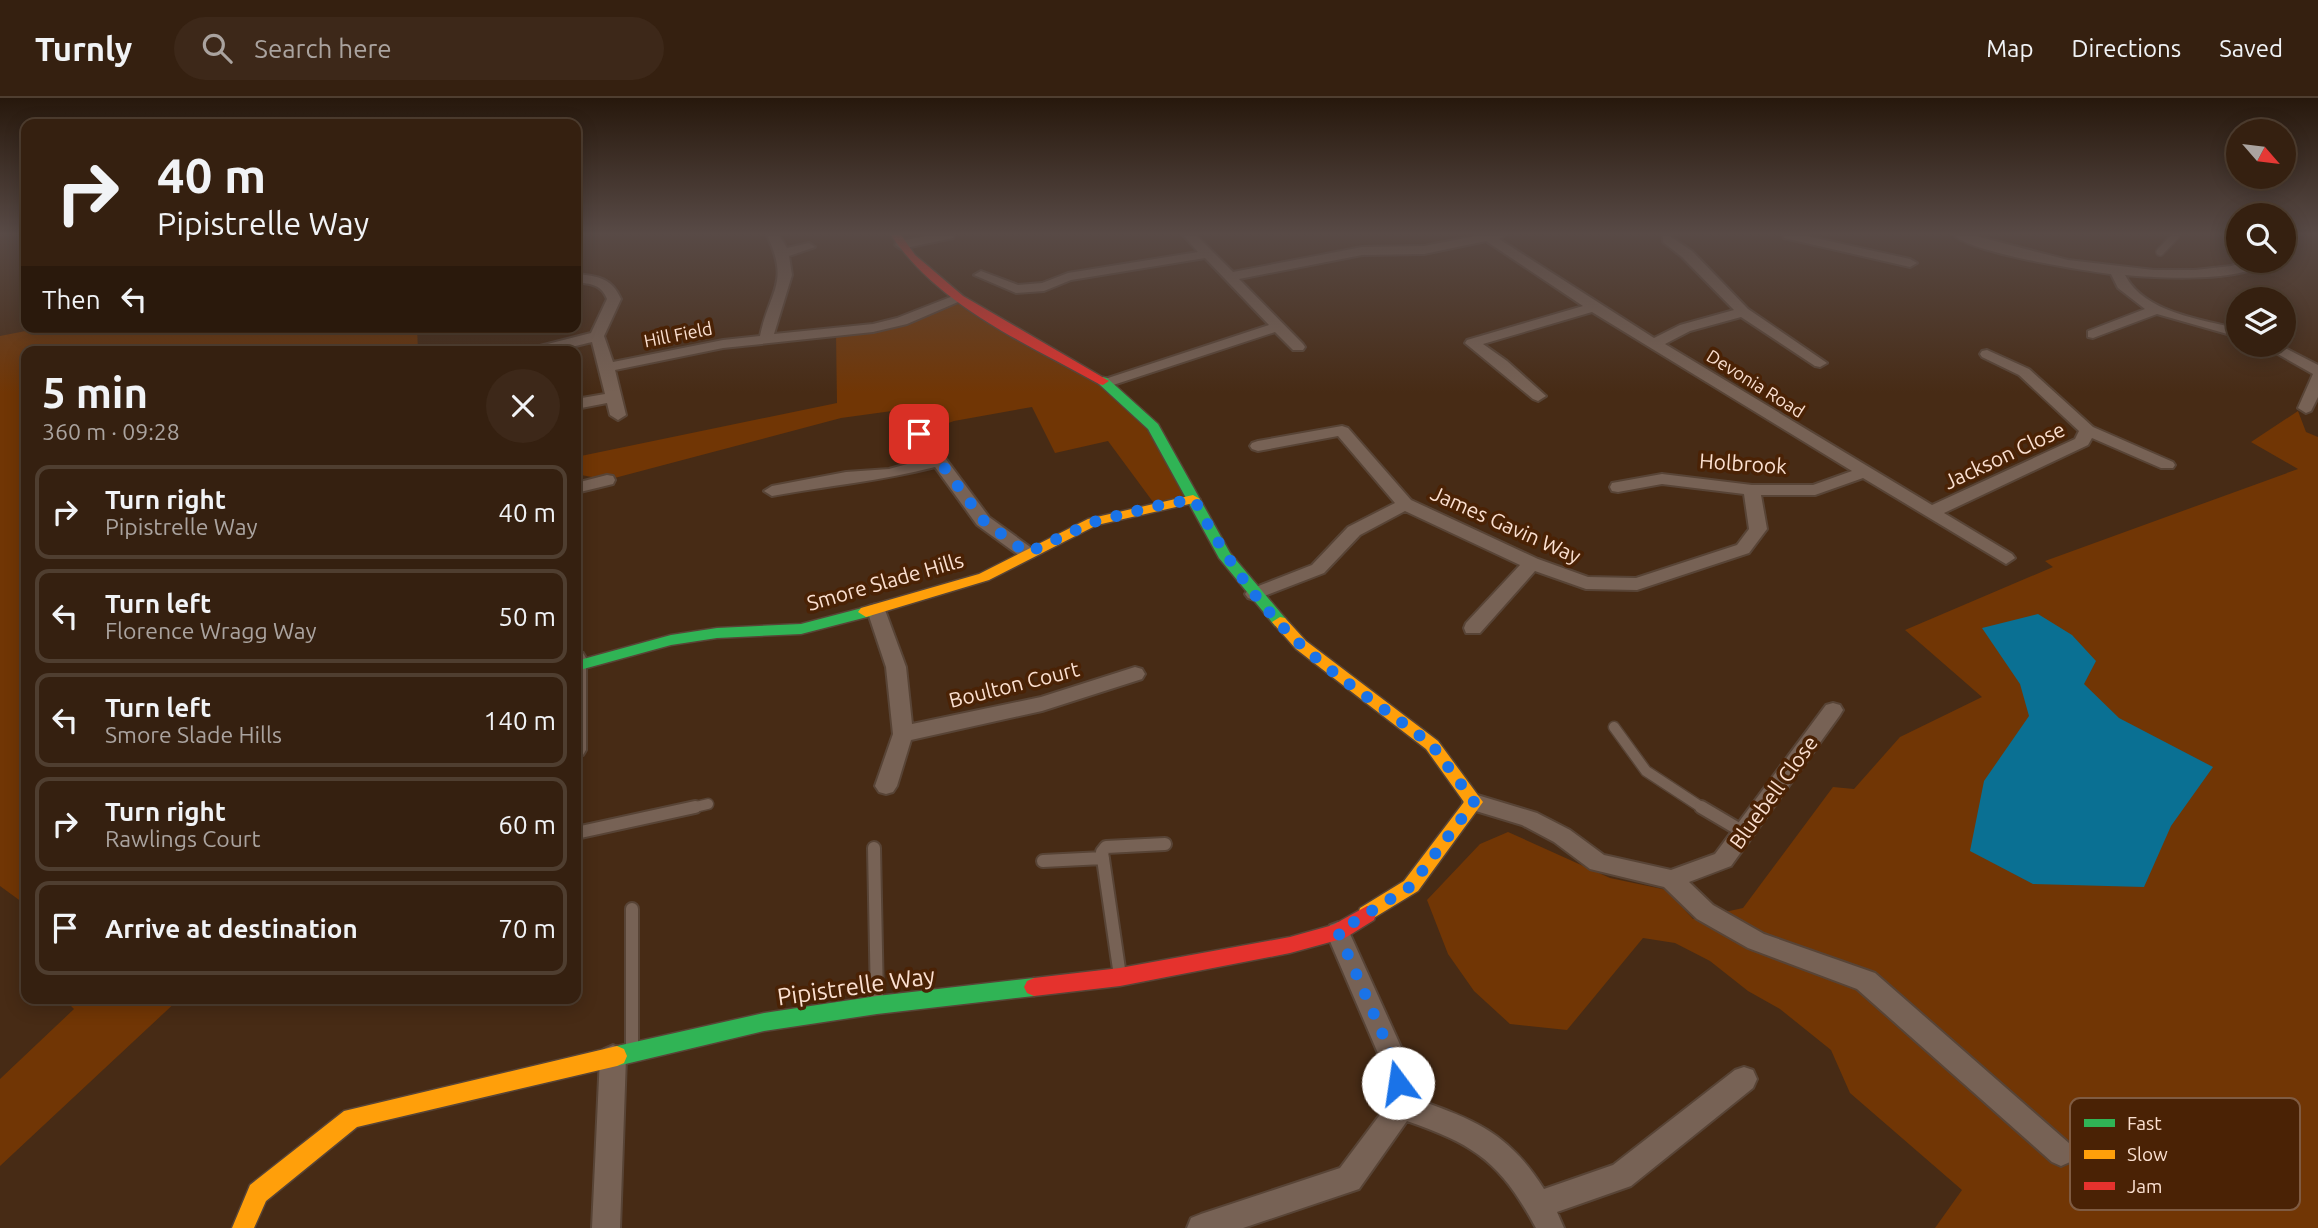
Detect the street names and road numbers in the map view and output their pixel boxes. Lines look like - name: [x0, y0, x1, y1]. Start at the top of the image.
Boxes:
- street label: Hill Field: [642, 318, 714, 350]
- street label: Devonia Road: [1703, 345, 1809, 421]
- street label: Jackson Close: [1940, 416, 2068, 494]
- street label: Holbrook: [1698, 448, 1788, 478]
- street label: James Gavin Way: [1427, 480, 1585, 568]
- street label: Smore Slade Hills: [804, 547, 966, 615]
- street label: Boulton Court: [946, 656, 1082, 712]
- street label: Bluebell Close: [1724, 731, 1822, 853]
- street label: Pipistrelle Way: [775, 961, 937, 1010]

